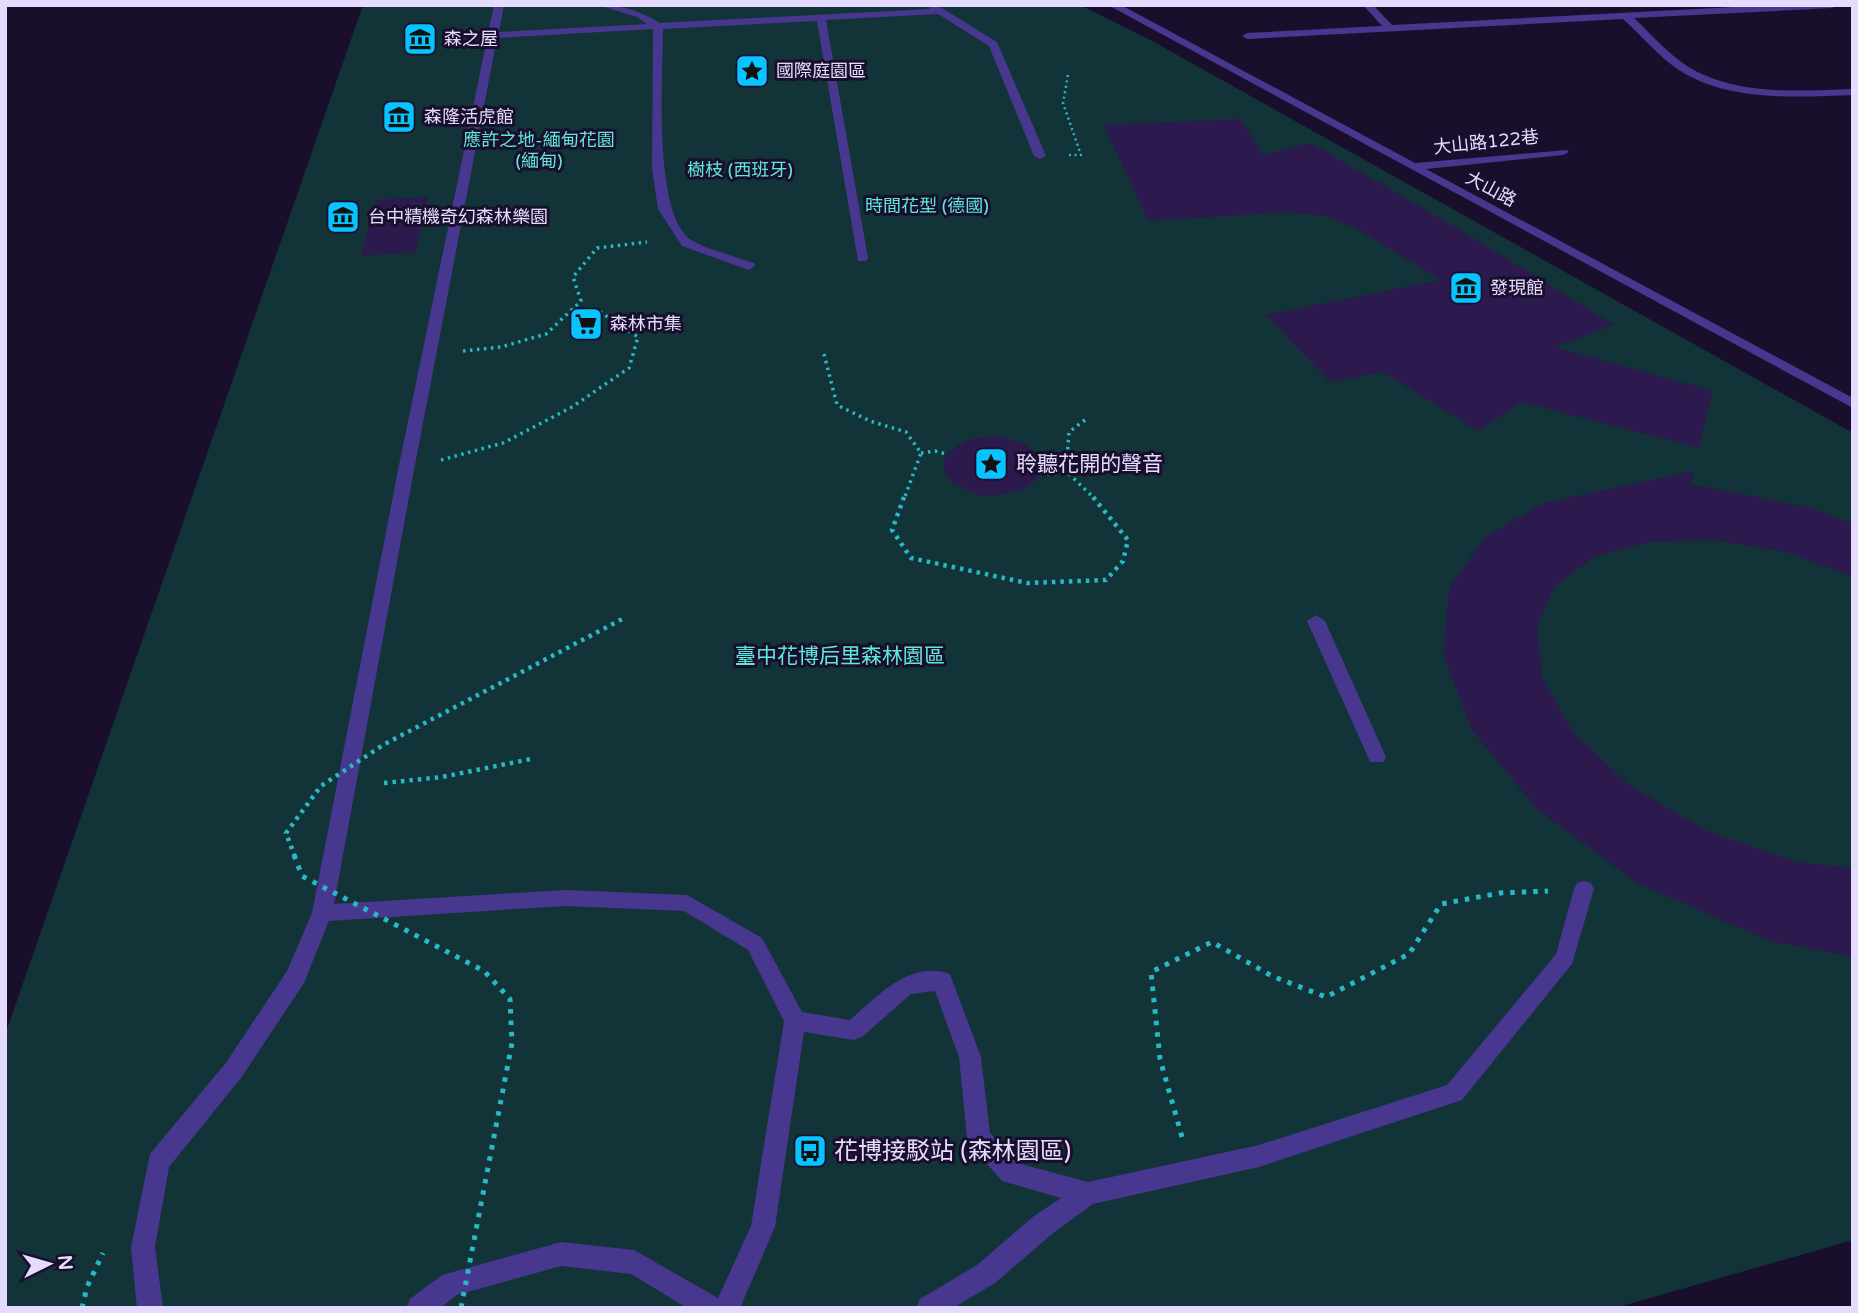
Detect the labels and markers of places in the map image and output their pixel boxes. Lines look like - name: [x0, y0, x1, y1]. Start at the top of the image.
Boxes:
- museum icon: 森之屋: [401, 20, 439, 58]
- place label: 森之屋: [444, 28, 498, 50]
- place icon: 國際庭園區: [733, 52, 771, 90]
- place label: 國際庭園區: [776, 60, 866, 82]
- museum icon: 森隆活虎館: [380, 98, 418, 136]
- place label: 森隆活虎館: [424, 106, 514, 128]
- museum icon: 台中精機奇幻森林樂園: [324, 198, 362, 236]
- place label: 台中精機奇幻森林樂園: [368, 206, 548, 228]
- museum icon: 發現館: [1447, 269, 1485, 307]
- place label: 發現館: [1490, 277, 1544, 299]
- supermarket icon: 森林市集: [567, 305, 605, 343]
- place label: 森林市集: [610, 313, 682, 335]
- place icon: 聆聽花開的聲音: [972, 445, 1010, 483]
- place label: 聆聽花開的聲音: [1016, 452, 1163, 477]
- bus stop icon: 花博接駁站 (森林園區): [791, 1132, 829, 1170]
- place label: 花博接駁站 (森林園區): [834, 1137, 1071, 1166]

